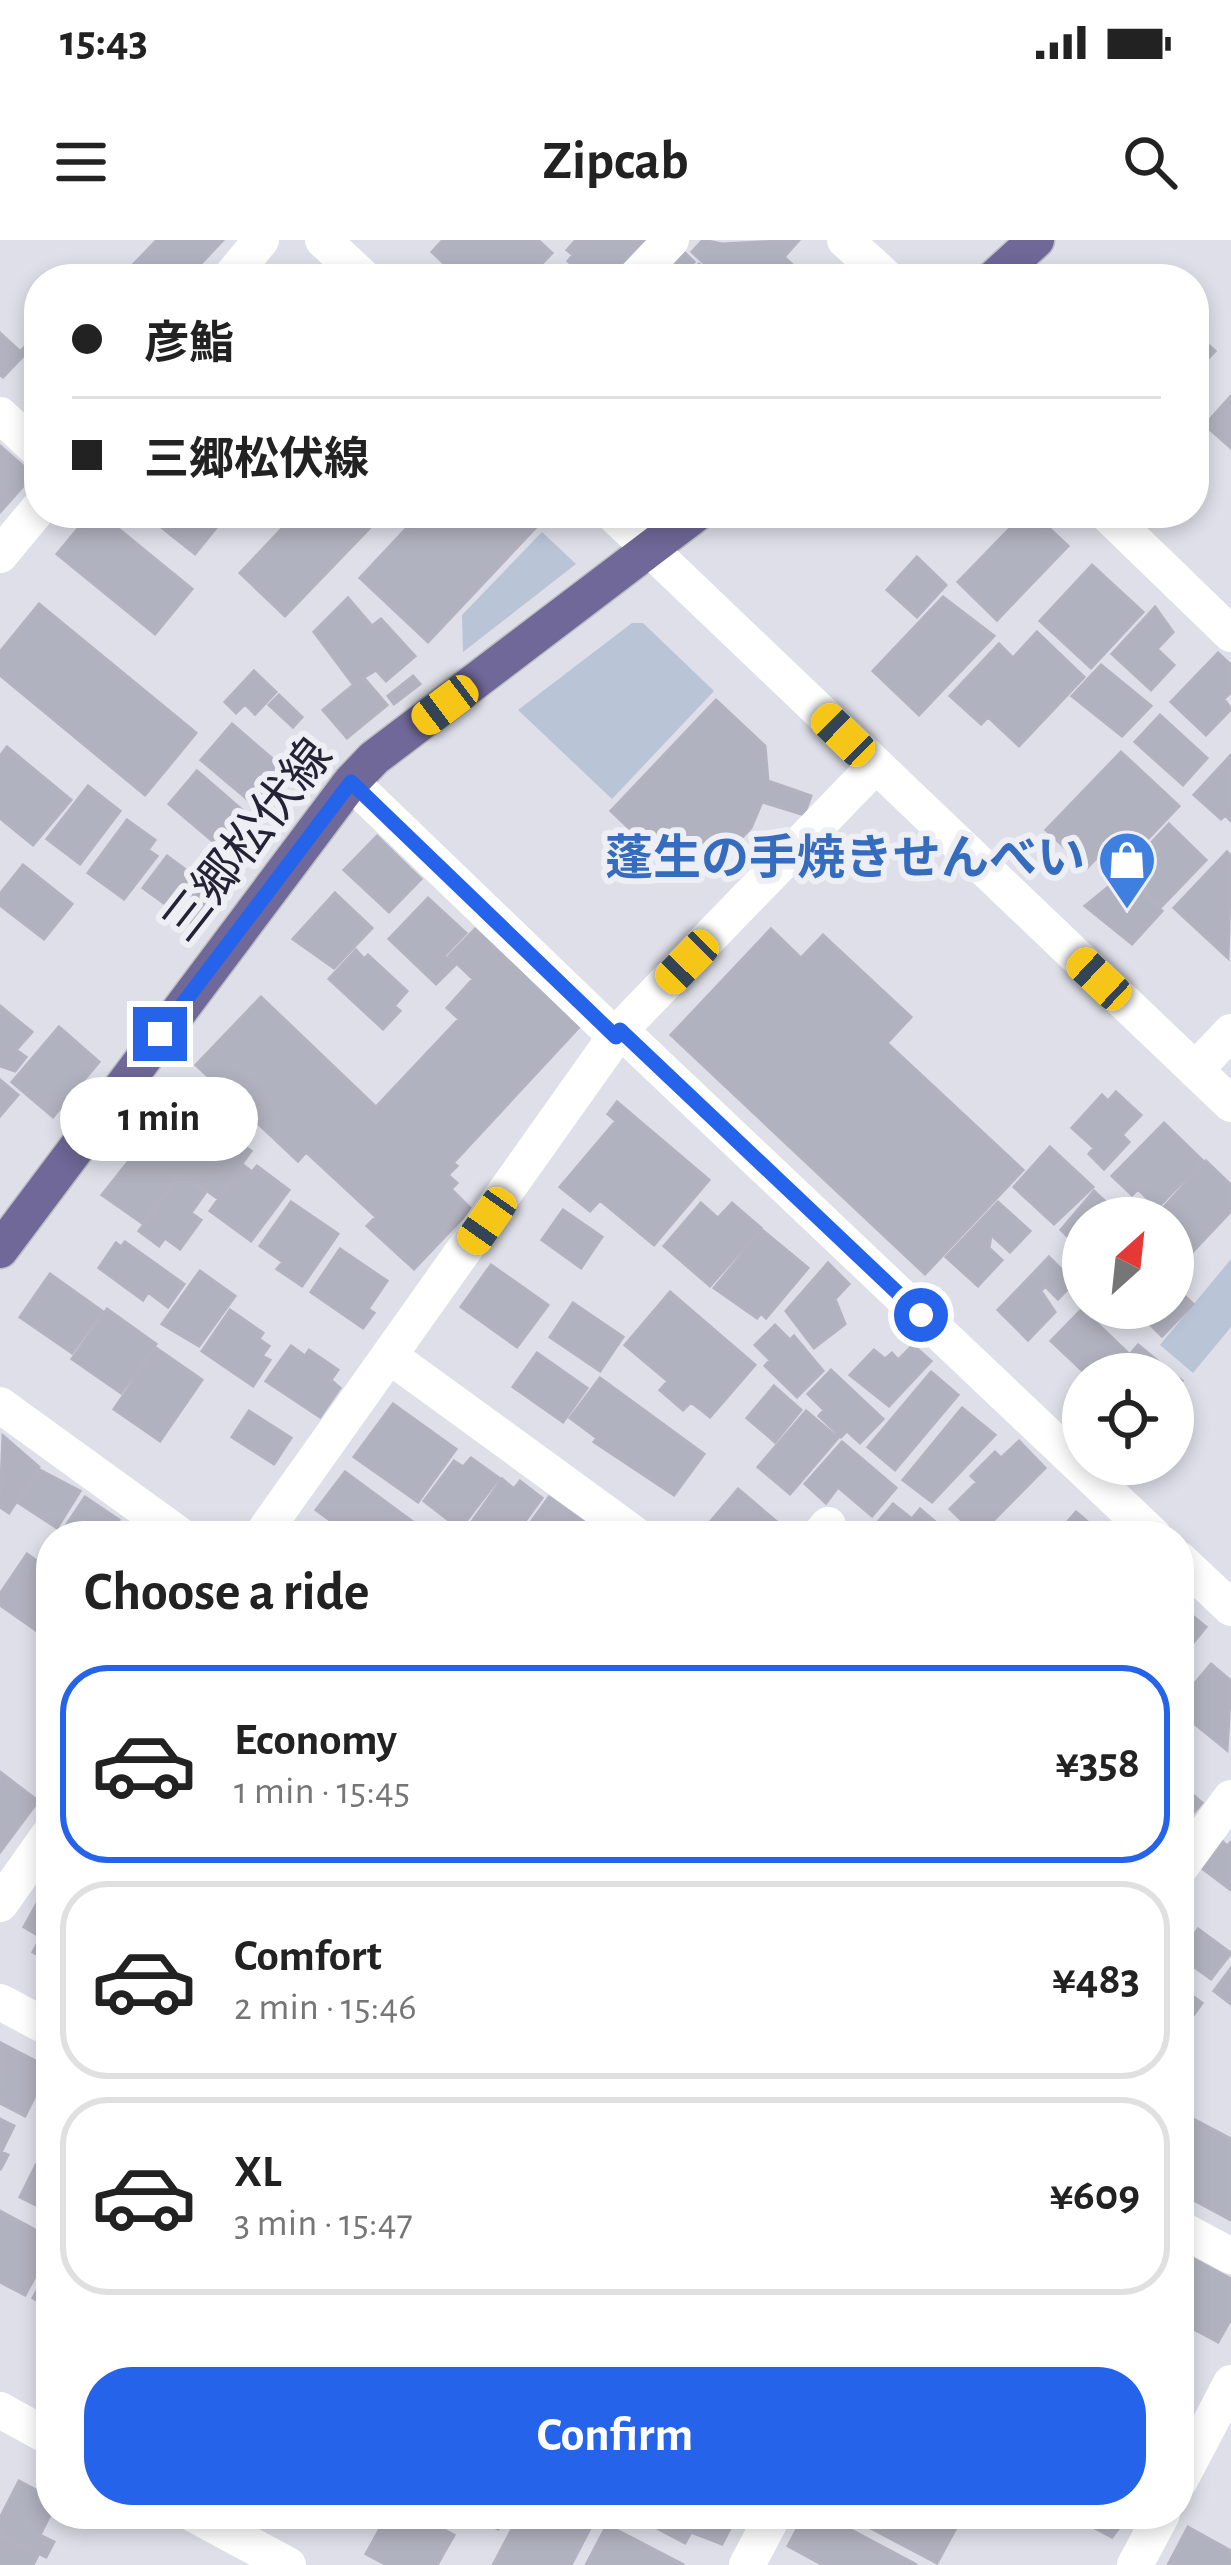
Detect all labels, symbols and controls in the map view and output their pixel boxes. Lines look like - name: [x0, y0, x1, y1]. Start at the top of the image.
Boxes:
- text: 15:43: [60, 19, 148, 64]
- icon: menu: [48, 129, 114, 195]
- icon: search: [1117, 129, 1183, 195]
- text: Zipcab: [543, 135, 688, 189]
- text: 彦鮨: [144, 322, 234, 367]
- text: 三郷松伏線: [144, 438, 369, 483]
- car: [405, 669, 485, 741]
- car: [805, 697, 881, 773]
- street label: 三郷松伏線: [154, 730, 342, 950]
- shop icon: 蓬生の手焼きせんべい: [1096, 829, 1158, 911]
- place label: 蓬生の手焼きせんべい: [605, 833, 1085, 884]
- car: [649, 924, 725, 1000]
- car: [1060, 941, 1138, 1017]
- route end: [133, 1007, 187, 1061]
- callout: 1 min: [61, 1076, 259, 1160]
- text: 1 min: [118, 1099, 200, 1138]
- car: [452, 1181, 522, 1261]
- north arrow: [1062, 1197, 1194, 1329]
- map controls: [1062, 1197, 1194, 1485]
- route start: [894, 1288, 948, 1342]
- button: locate: [1062, 1353, 1194, 1485]
- text: Choose a ride: [84, 1566, 370, 1620]
- icon: car: [90, 1710, 198, 1818]
- text: Economy: [234, 1718, 397, 1763]
- text: ¥358: [1055, 1741, 1140, 1786]
- text: 1 min · 15:45: [234, 1772, 410, 1811]
- icon: car: [90, 1926, 198, 2034]
- text: Comfort: [234, 1934, 382, 1979]
- text: ¥483: [1052, 1957, 1140, 2002]
- text: 2 min · 15:46: [234, 1988, 416, 2027]
- icon: car: [90, 2142, 198, 2250]
- text: XL: [234, 2150, 282, 2195]
- text: ¥609: [1049, 2173, 1140, 2218]
- text: 3 min · 15:47: [234, 2204, 413, 2243]
- button: Confirm: [84, 2367, 1146, 2505]

